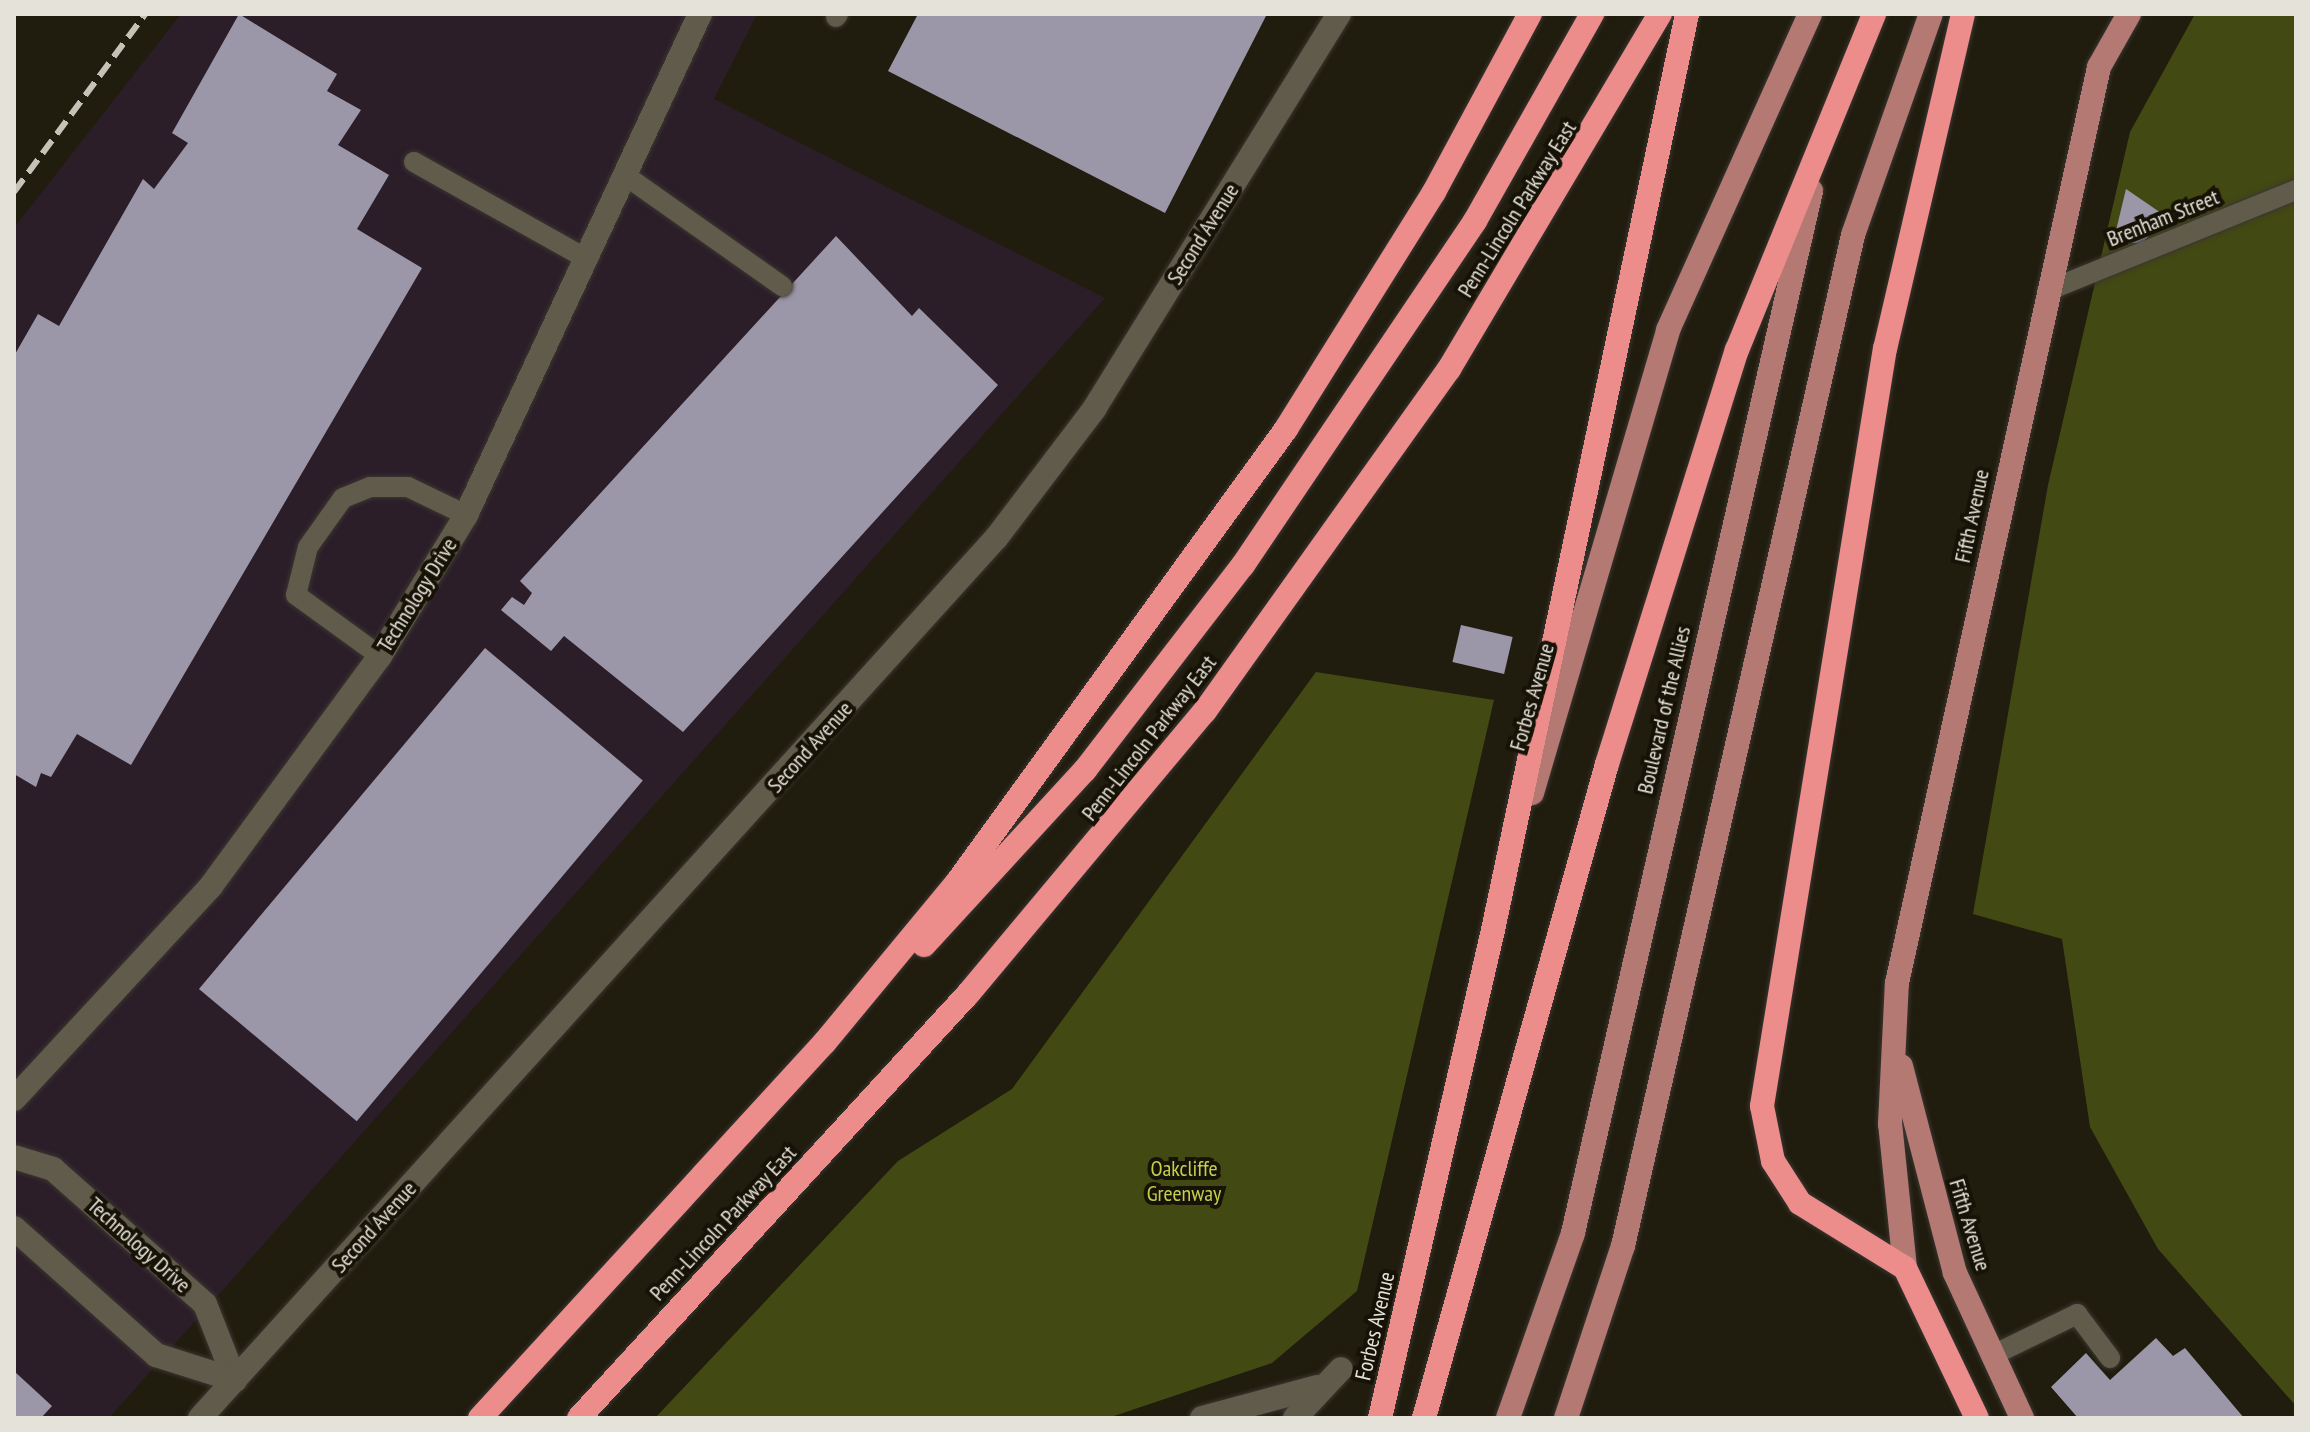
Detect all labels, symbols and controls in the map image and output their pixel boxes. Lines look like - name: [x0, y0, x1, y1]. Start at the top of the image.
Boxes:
- street label: Penn-Lincoln Parkway East: [1452, 116, 1582, 302]
- street label: Second Avenue: [1161, 178, 1245, 290]
- street label: Brenham Street: [2103, 184, 2223, 252]
- street label: Fifth Avenue: [1949, 467, 1995, 565]
- street label: Technology Drive: [371, 533, 463, 657]
- street label: Boulevard of the Allies: [1632, 623, 1696, 797]
- street label: Forbes Avenue: [1504, 640, 1560, 754]
- street label: Penn-Lincoln Parkway East: [1076, 650, 1222, 826]
- street label: Second Avenue: [762, 696, 858, 798]
- street label: Penn-Lincoln Parkway East: [644, 1140, 802, 1306]
- park label: Oakcliffe Greenway: [1147, 1155, 1221, 1206]
- street label: Second Avenue: [326, 1176, 422, 1278]
- street label: Fifth Avenue: [1943, 1176, 1997, 1274]
- street label: Technology Drive: [82, 1192, 196, 1298]
- street label: Forbes Avenue: [1350, 1269, 1400, 1383]

